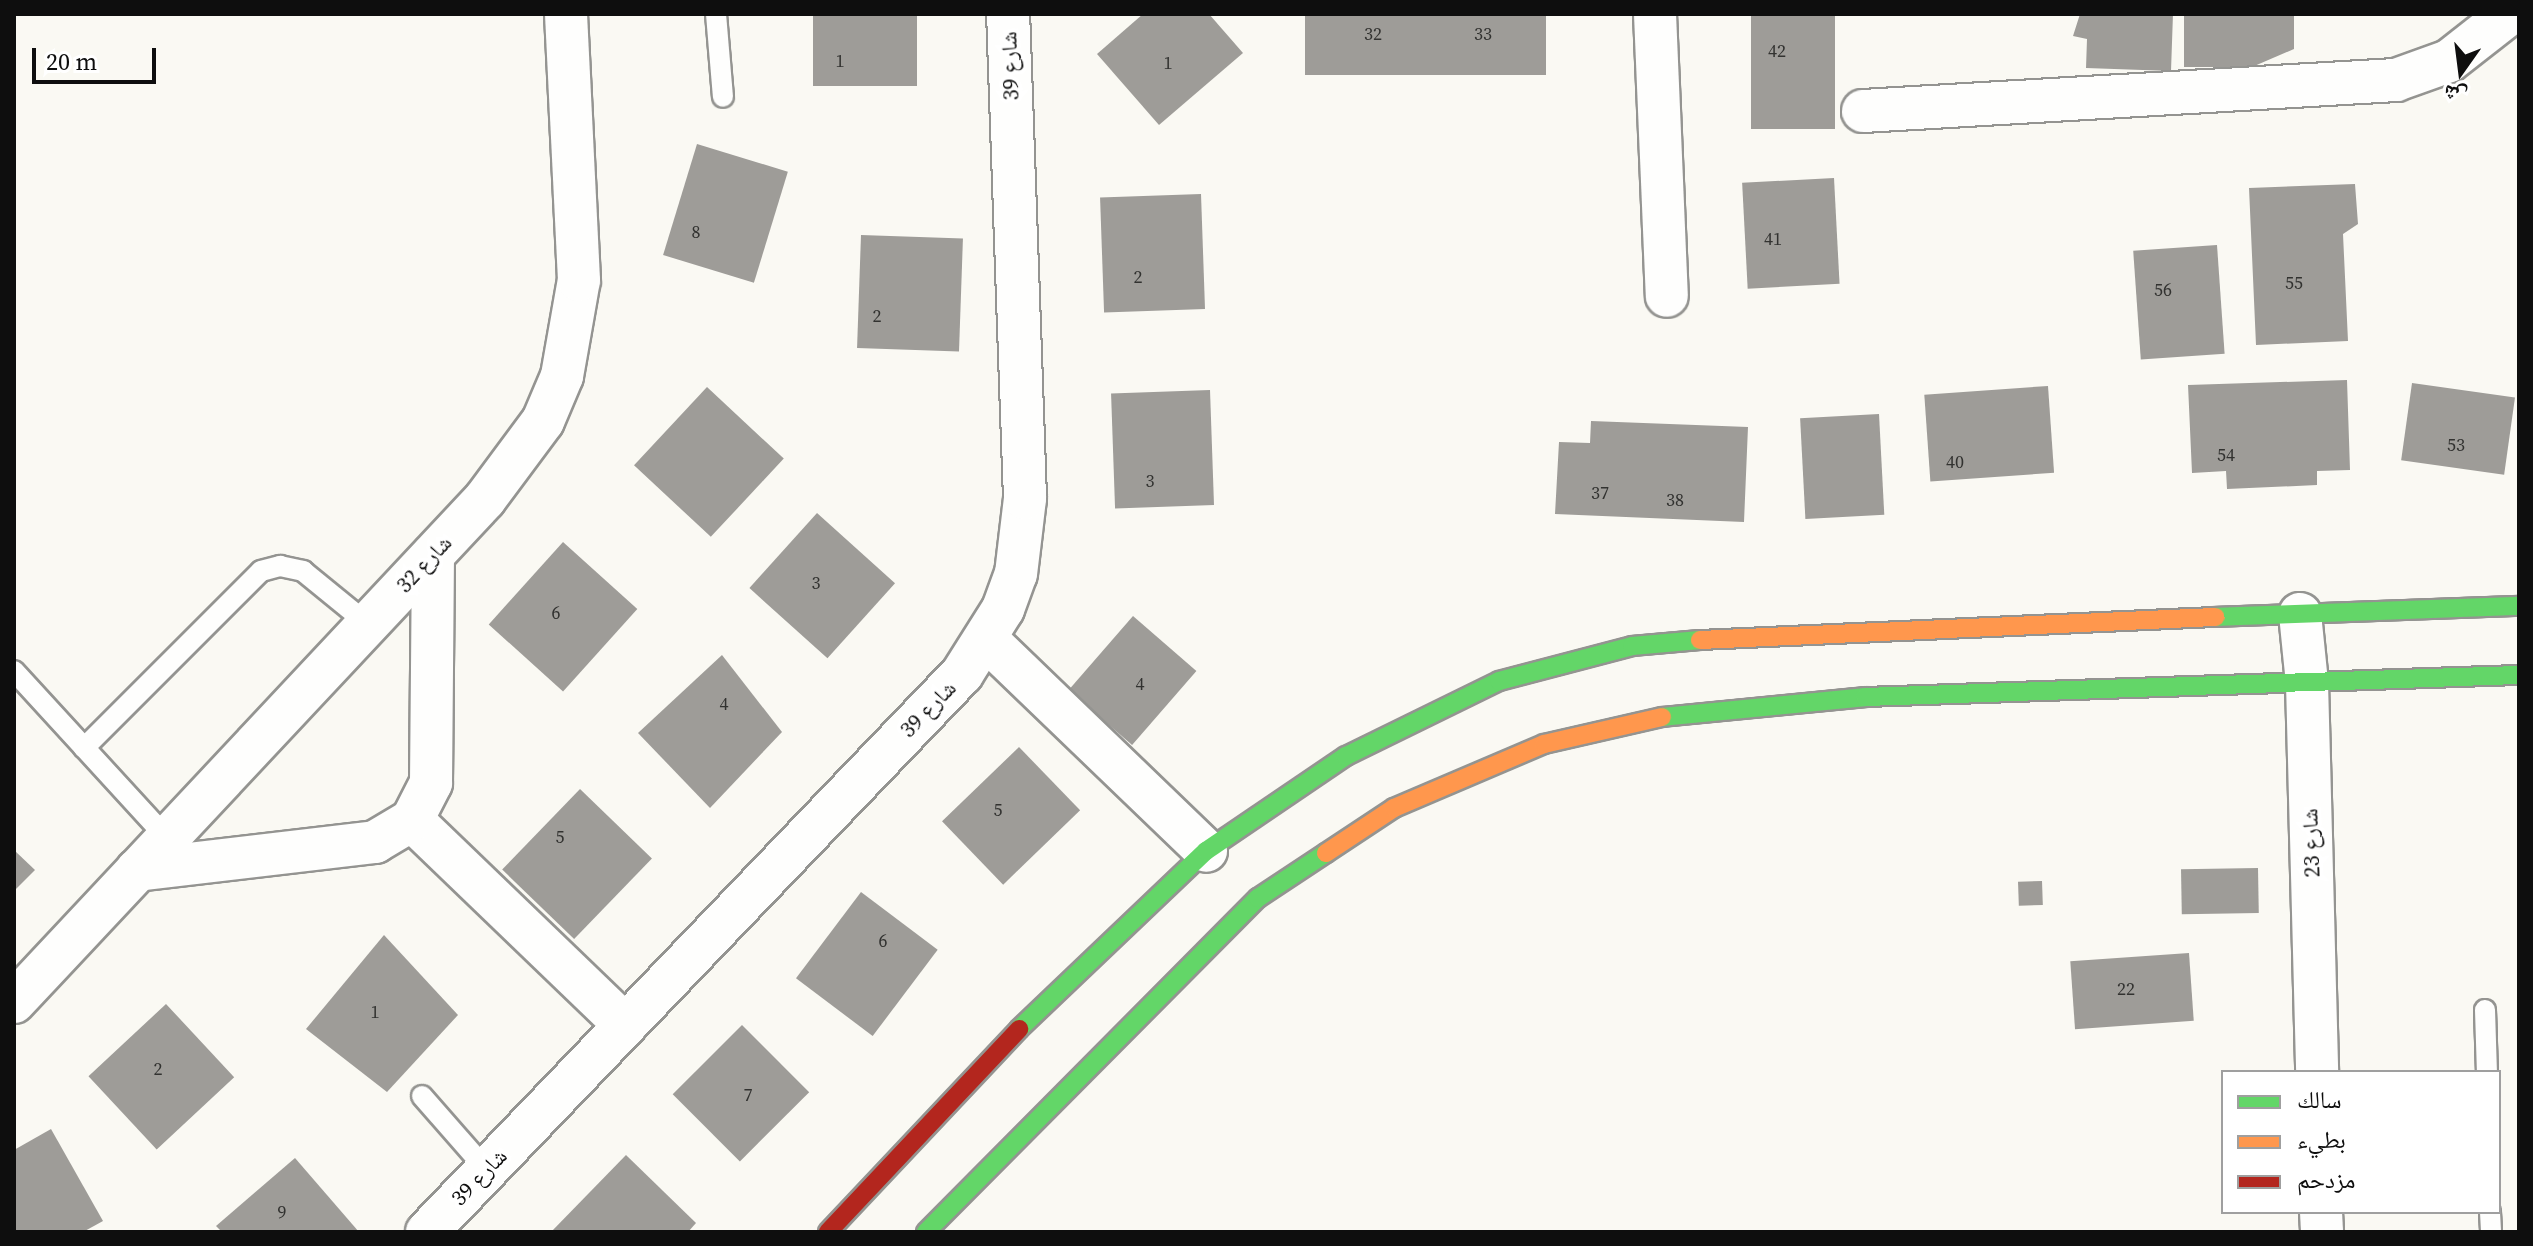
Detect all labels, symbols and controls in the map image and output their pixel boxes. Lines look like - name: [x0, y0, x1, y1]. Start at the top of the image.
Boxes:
- house number: 32: [1364, 23, 1382, 45]
- house number: 33: [1474, 23, 1492, 45]
- street label: شارع 39: [996, 31, 1024, 101]
- scale bar: [36, 32, 160, 82]
- north arrow: [2421, 32, 2501, 112]
- house number: 42: [1768, 40, 1786, 62]
- text: 20 m: [46, 45, 97, 78]
- house number: 1: [836, 50, 844, 72]
- house number: 1: [1164, 52, 1172, 74]
- text: ش: [2440, 78, 2470, 113]
- house number: 8: [692, 221, 700, 243]
- house number: 41: [1764, 228, 1782, 250]
- house number: 2: [1134, 266, 1142, 288]
- house number: 55: [2285, 272, 2303, 294]
- house number: 56: [2154, 279, 2172, 301]
- house number: 2: [873, 305, 881, 327]
- house number: 53: [2447, 434, 2465, 456]
- house number: 54: [2217, 444, 2235, 466]
- house number: 40: [1946, 451, 1964, 473]
- house number: 3: [1146, 470, 1154, 492]
- house number: 37: [1591, 482, 1609, 504]
- house number: 38: [1666, 489, 1684, 511]
- street label: شارع 32: [391, 530, 457, 598]
- house number: 3: [812, 572, 820, 594]
- house number: 6: [552, 602, 560, 624]
- house number: 4: [1136, 673, 1144, 695]
- street label: شارع 39: [895, 675, 961, 743]
- house number: 4: [720, 693, 728, 715]
- house number: 5: [994, 799, 1002, 821]
- street label: شارع 23: [2297, 808, 2325, 878]
- house number: 5: [556, 826, 564, 848]
- house number: 6: [879, 930, 887, 952]
- house number: 22: [2117, 978, 2135, 1000]
- house number: 1: [371, 1001, 379, 1023]
- house number: 2: [154, 1058, 162, 1080]
- legend: [2221, 1070, 2501, 1214]
- text: سالك: [2297, 1083, 2342, 1116]
- house number: 7: [744, 1084, 752, 1106]
- text: بطيء: [2297, 1123, 2346, 1156]
- street label: شارع 39: [446, 1143, 512, 1211]
- text: مزدحم: [2297, 1163, 2356, 1196]
- house number: 9: [278, 1201, 286, 1223]

